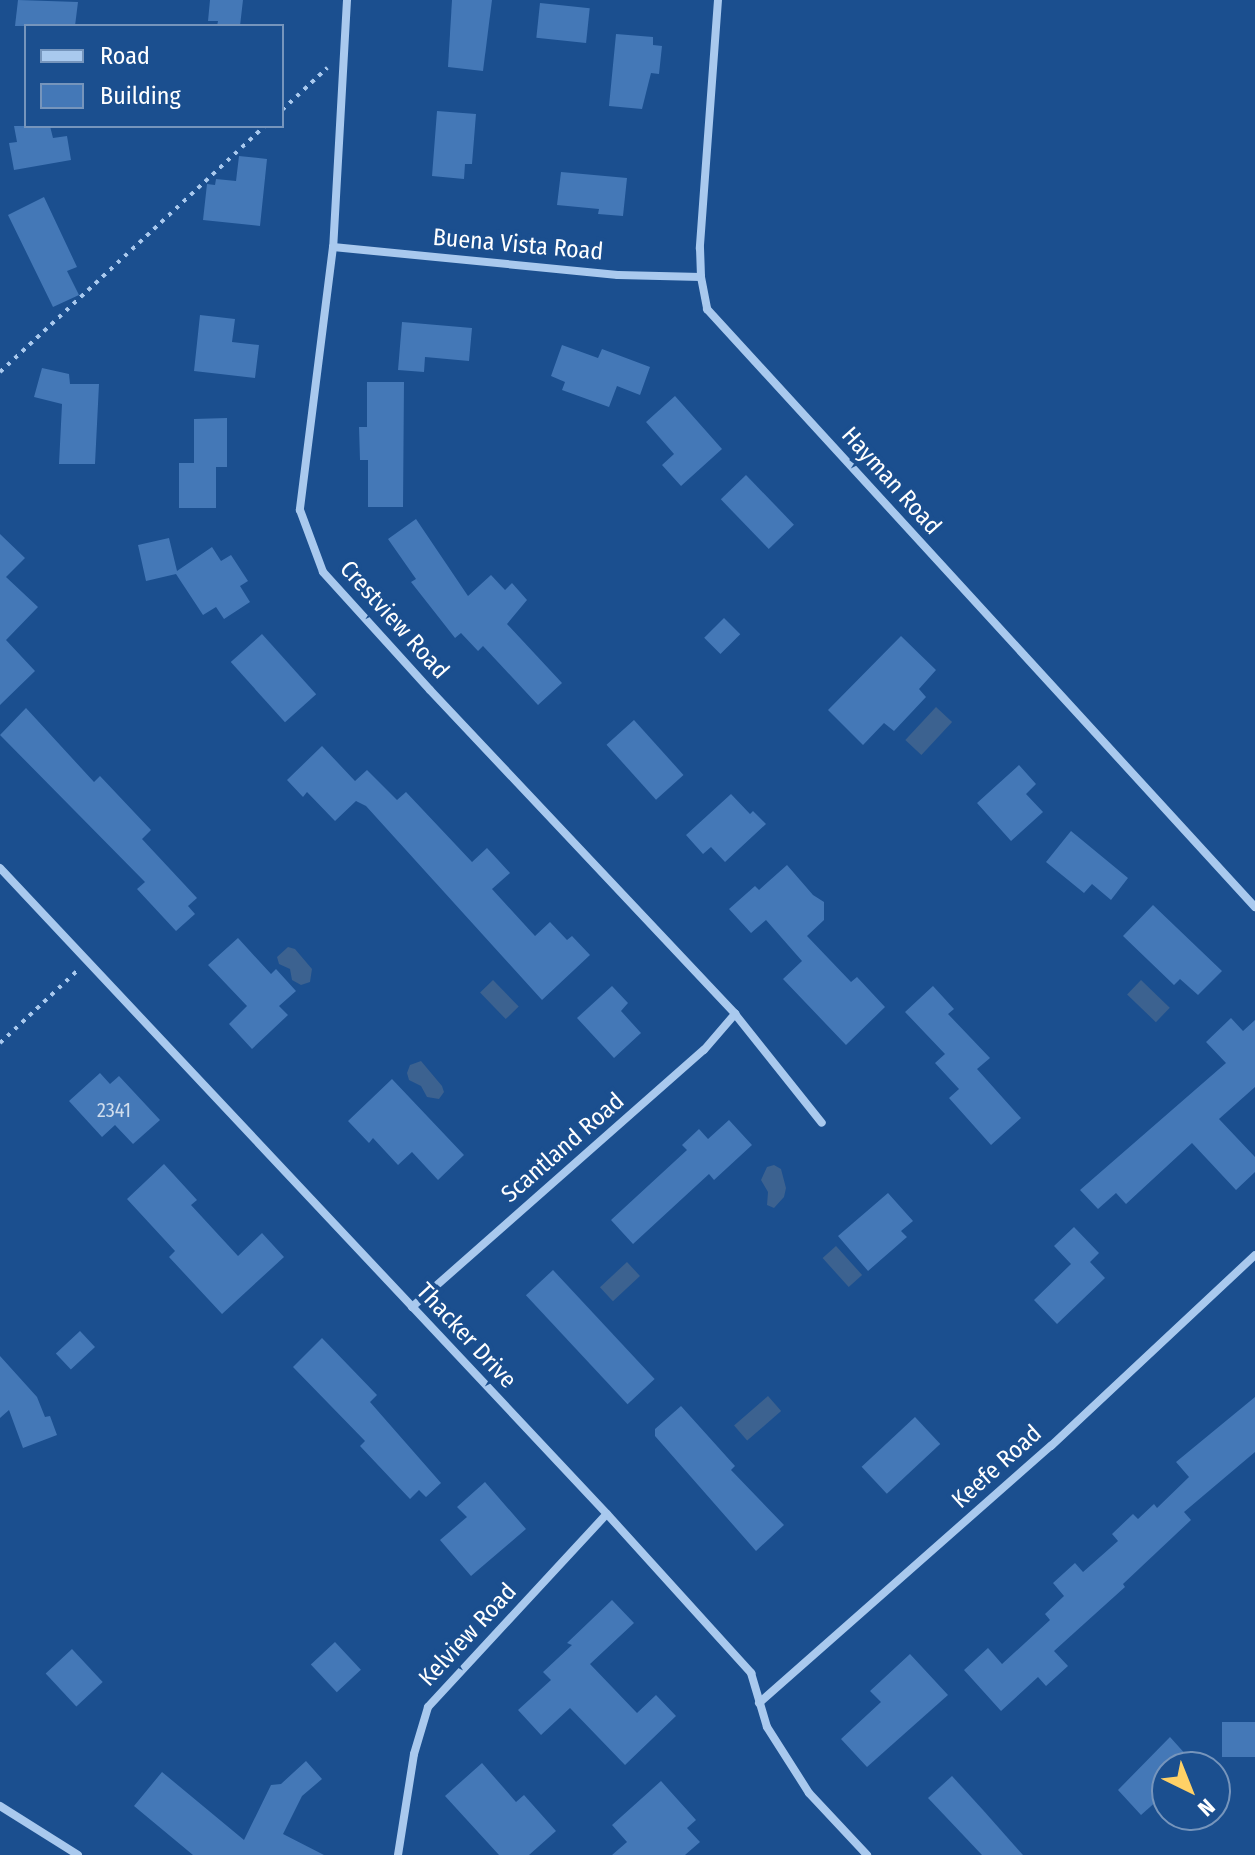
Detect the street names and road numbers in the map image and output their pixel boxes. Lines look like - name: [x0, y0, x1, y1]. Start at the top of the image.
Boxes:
- street label: Buena Vista Road: [432, 223, 604, 267]
- street label: Hayman Road: [835, 421, 947, 541]
- street label: Crestview Road: [333, 555, 455, 685]
- street label: Scantland Road: [496, 1087, 630, 1209]
- street label: Thacker Drive: [410, 1277, 522, 1395]
- street label: Keefe Road: [946, 1419, 1048, 1515]
- street label: Kelview Road: [413, 1578, 523, 1692]

